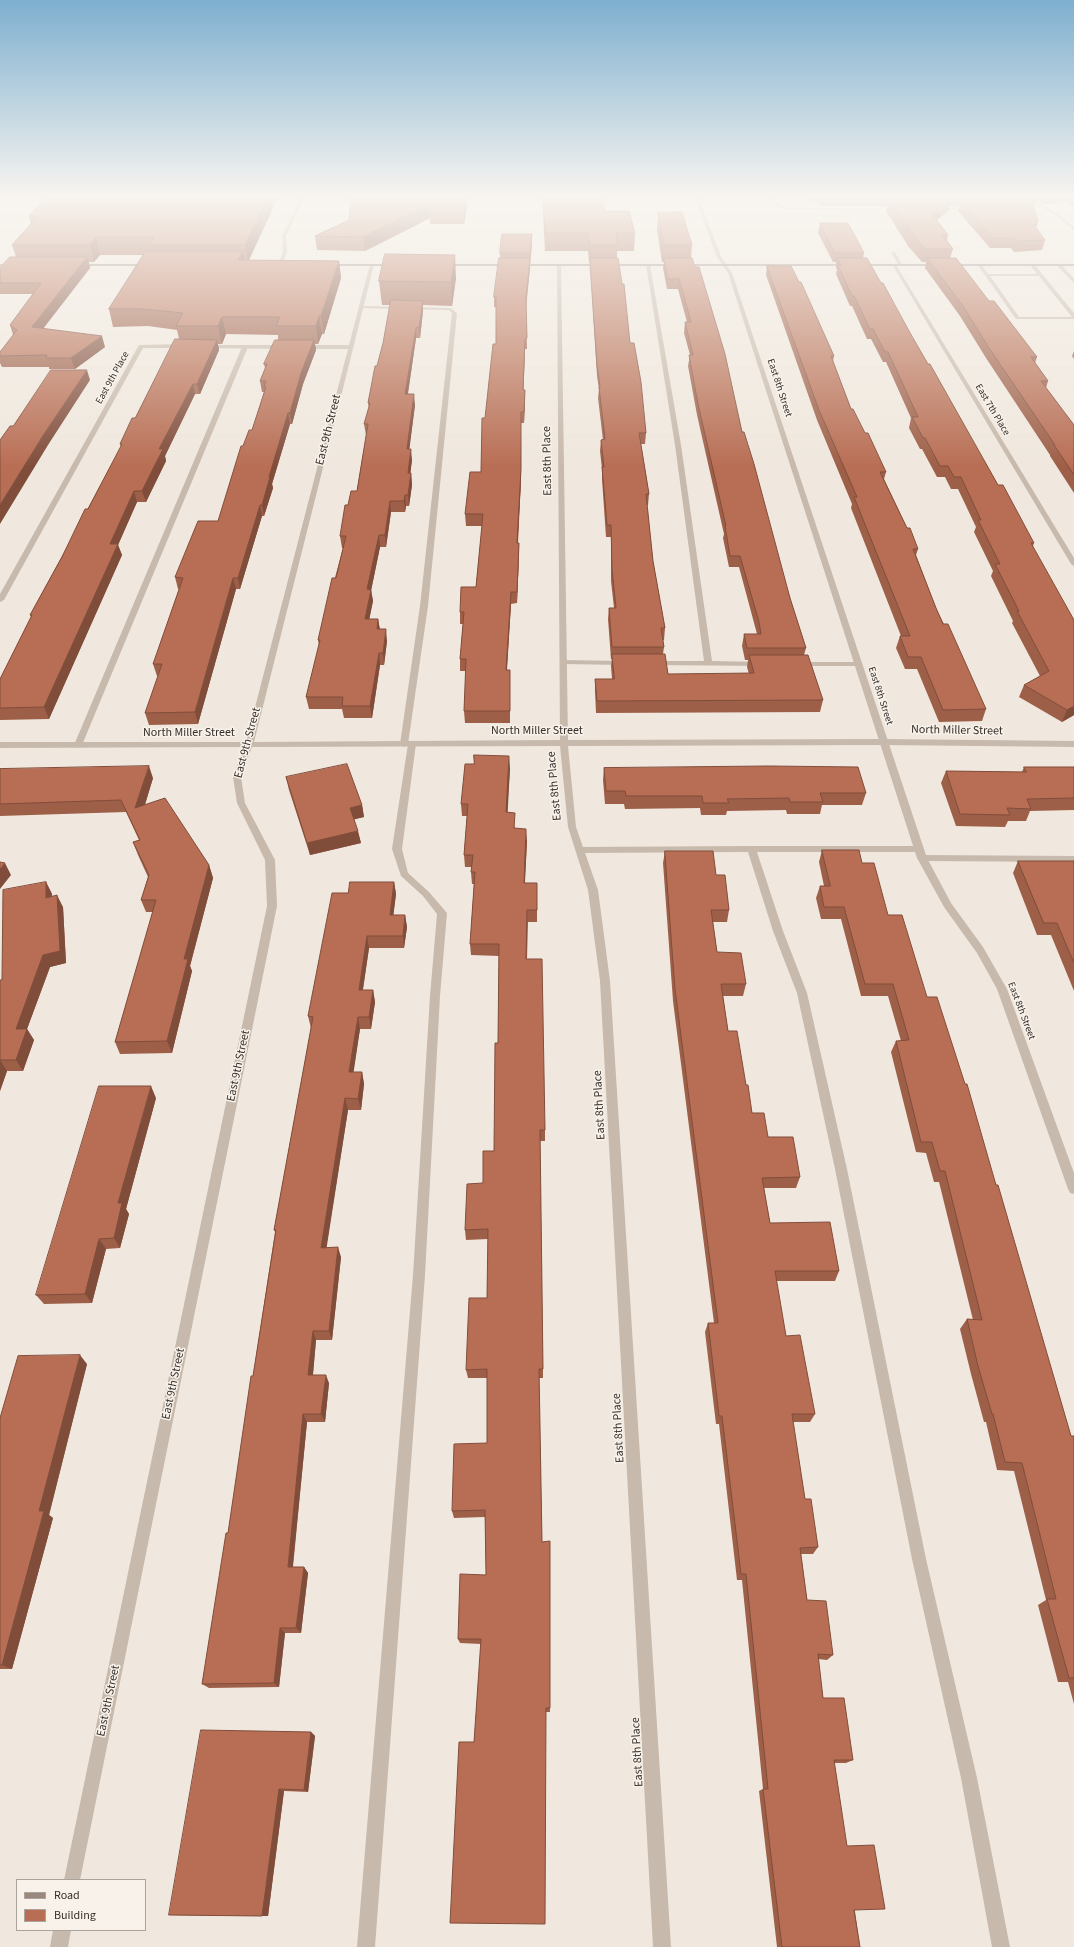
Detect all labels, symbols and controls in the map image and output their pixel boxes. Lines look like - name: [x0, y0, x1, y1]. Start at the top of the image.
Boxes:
- street label: East 9th Place: [94, 350, 132, 406]
- street label: East 8th Street: [764, 357, 794, 419]
- street label: East 7th Place: [972, 382, 1012, 438]
- street label: East 9th Street: [313, 393, 345, 467]
- street label: East 8th Place: [540, 426, 556, 496]
- street label: East 8th Street: [865, 665, 895, 727]
- street label: East 9th Street: [232, 706, 264, 780]
- street label: North Miller Street: [911, 723, 1003, 739]
- street label: North Miller Street: [491, 724, 583, 738]
- street label: North Miller Street: [143, 726, 235, 740]
- street label: East 8th Place: [545, 751, 565, 821]
- street label: East 8th Street: [1005, 981, 1037, 1041]
- street label: East 9th Street: [224, 1029, 254, 1103]
- street label: East 8th Place: [591, 1070, 609, 1140]
- street label: East 9th Street: [159, 1347, 189, 1421]
- street label: East 8th Place: [610, 1393, 628, 1463]
- street label: East 9th Street: [94, 1664, 124, 1738]
- street label: East 8th Place: [629, 1717, 647, 1787]
- legend: [16, 1879, 146, 1931]
- text: Road: [54, 1887, 80, 1904]
- text: Building: [54, 1907, 96, 1924]

